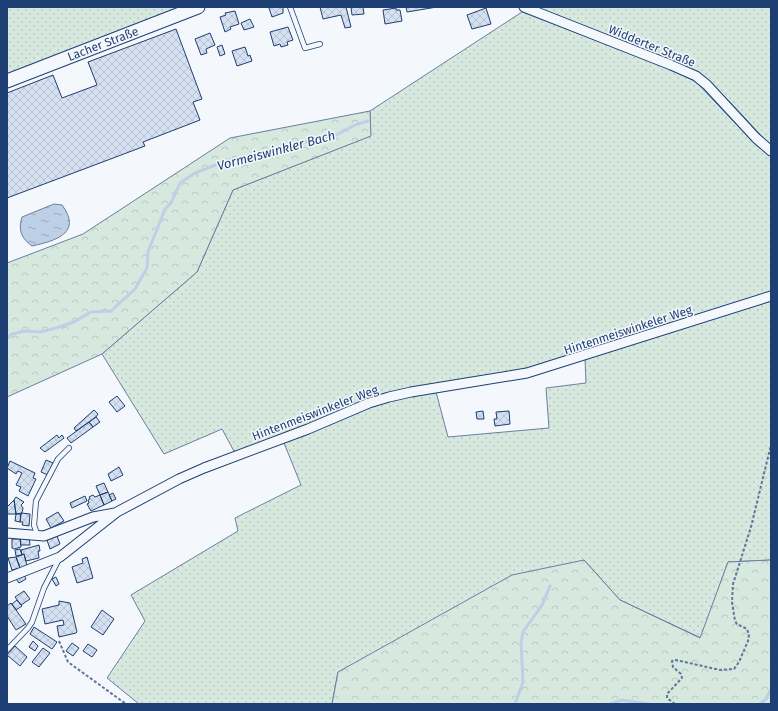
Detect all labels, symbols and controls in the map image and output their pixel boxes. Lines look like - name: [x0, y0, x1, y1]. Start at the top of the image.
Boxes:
- street label: Widderter Straße: [606, 22, 698, 70]
- street label: Lacher Straße: [66, 24, 140, 64]
- water label: Vormeiswinkler Bach: [215, 127, 337, 173]
- street label: Hintenmeiswinkeler Weg: [562, 302, 695, 357]
- street label: Hintenmeiswinkeler Weg: [250, 382, 381, 444]

